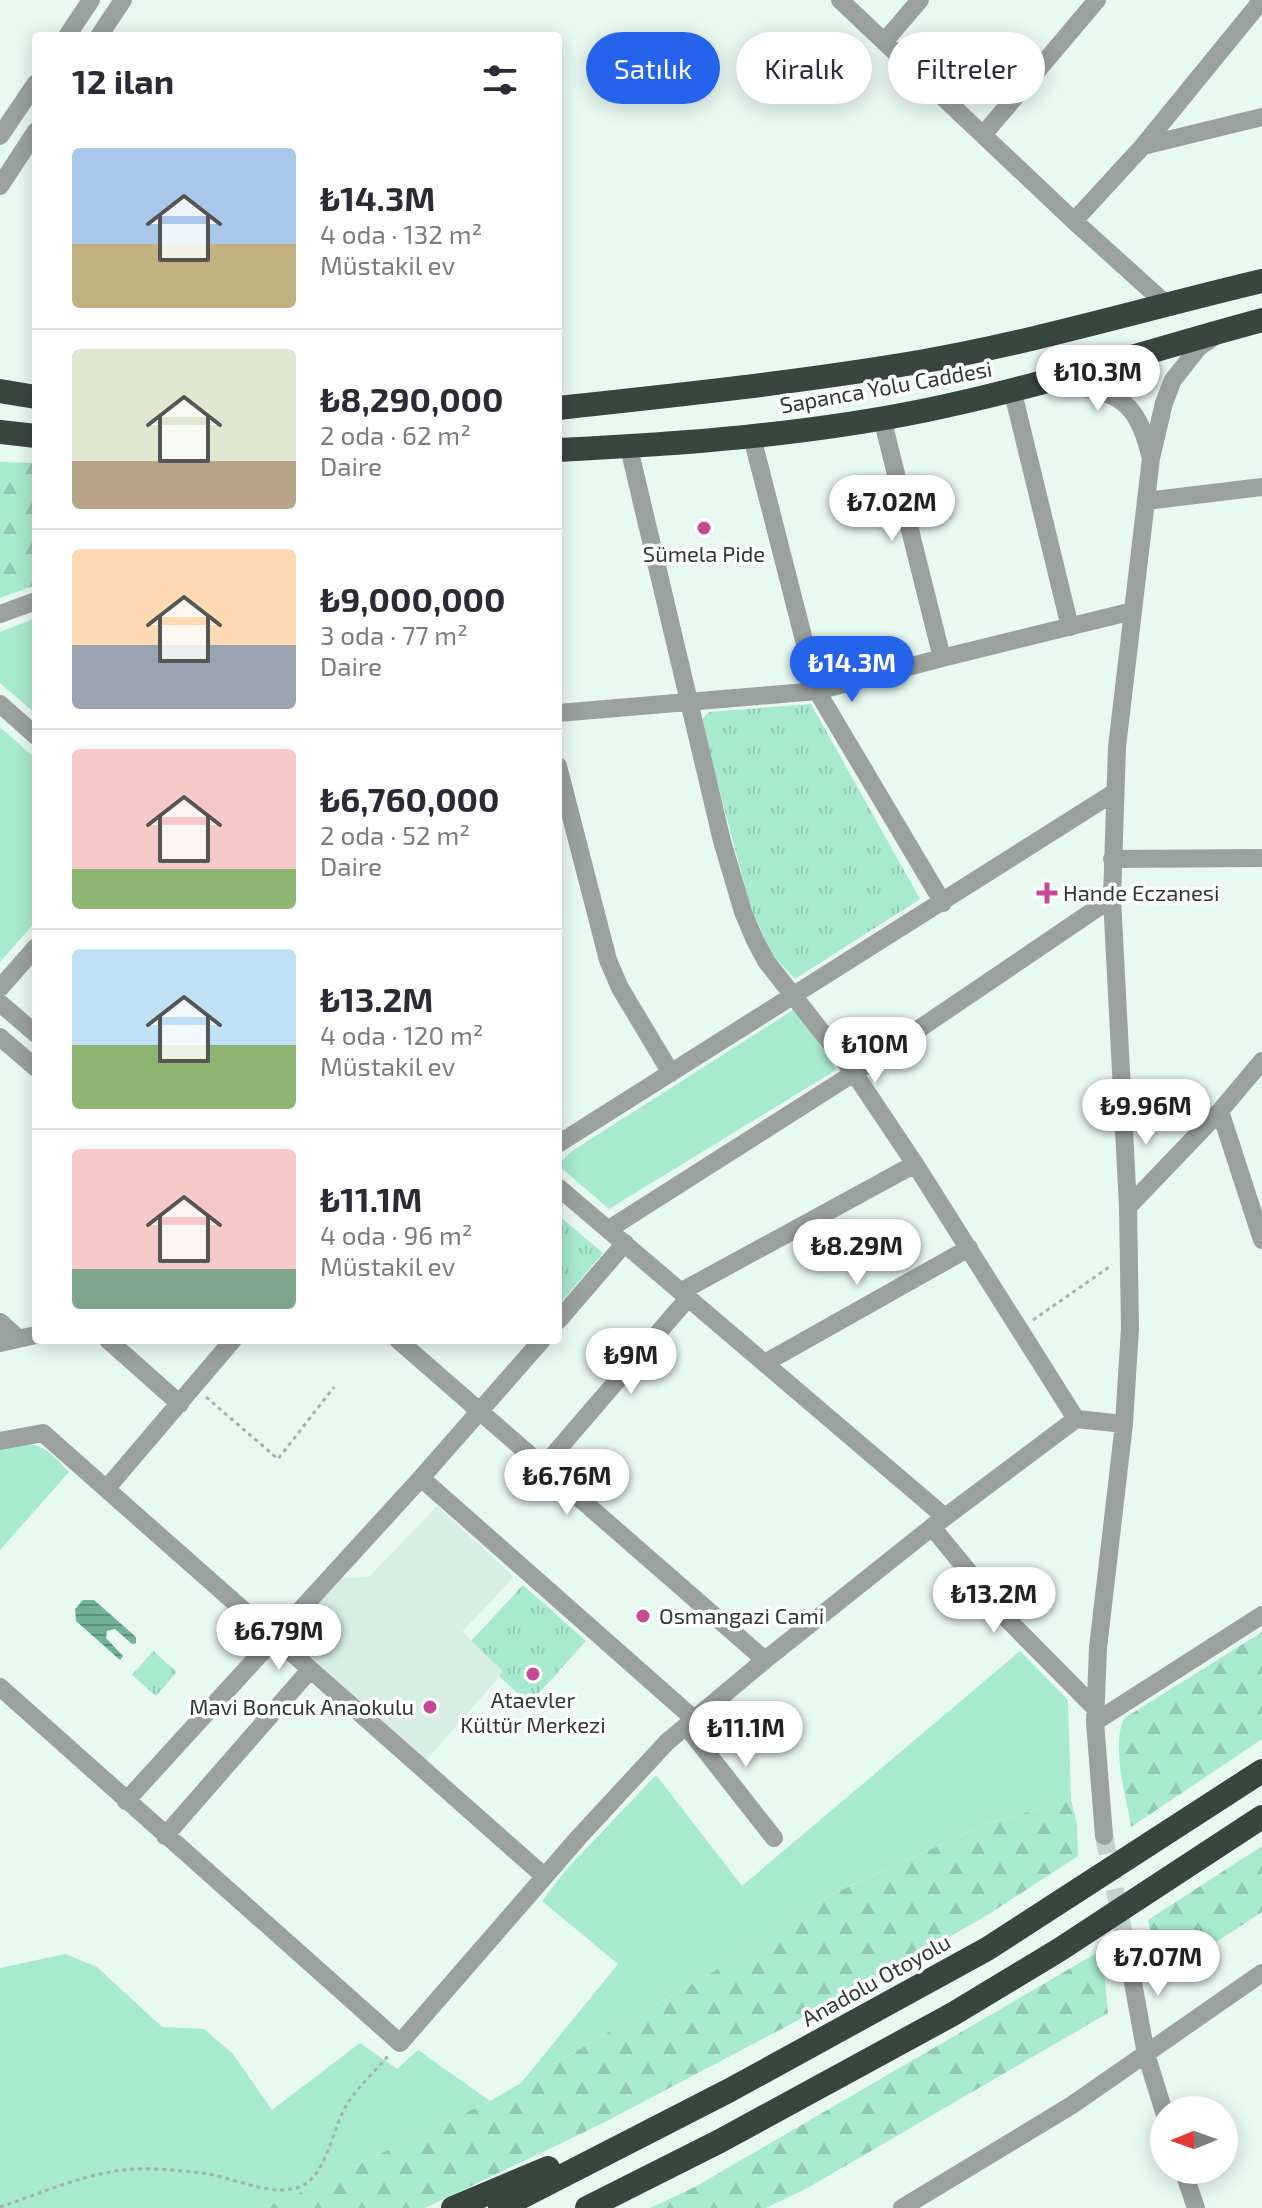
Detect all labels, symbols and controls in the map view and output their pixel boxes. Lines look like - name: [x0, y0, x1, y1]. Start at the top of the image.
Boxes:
- chip: Satılık: [586, 32, 720, 104]
- chip: Kiralık: [736, 32, 872, 104]
- chip: Filtreler: [888, 32, 1045, 104]
- icon: filters: [478, 58, 522, 102]
- text: 12 ilan: [72, 60, 174, 101]
- text: ₺14.3M: [320, 177, 435, 218]
- icon: home: [136, 180, 232, 276]
- text: 4 oda · 132 m²: [320, 218, 482, 249]
- text: Müstakil ev: [320, 249, 455, 280]
- pin: ₺10.3M: [1033, 345, 1163, 413]
- street label: Sapanca Yolu Caddesi: [778, 355, 994, 417]
- text: ₺10.3M: [1054, 355, 1142, 386]
- text: ₺8,290,000: [320, 378, 504, 419]
- icon: home: [136, 381, 232, 477]
- text: 2 oda · 62 m²: [320, 419, 471, 450]
- text: Daire: [320, 450, 382, 481]
- pin: ₺7.02M: [827, 475, 957, 543]
- text: ₺7.02M: [847, 485, 937, 516]
- marker: Sümela Pide: [695, 519, 713, 537]
- place label: Sümela Pide: [643, 540, 765, 566]
- text: ₺9,000,000: [320, 578, 506, 619]
- icon: home: [136, 581, 232, 677]
- text: 3 oda · 77 m²: [320, 619, 468, 650]
- pin: ₺14.3M: [787, 636, 917, 704]
- text: ₺14.3M: [808, 646, 896, 677]
- text: Daire: [320, 650, 382, 681]
- text: ₺6,760,000: [320, 778, 500, 819]
- icon: home: [136, 781, 232, 877]
- text: 2 oda · 52 m²: [320, 819, 470, 850]
- text: Daire: [320, 850, 382, 881]
- place label: Hande Eczanesi: [1063, 879, 1220, 905]
- marker: Hande Eczanesi: [1038, 884, 1056, 902]
- text: ₺13.2M: [320, 978, 433, 1019]
- icon: home: [136, 981, 232, 1077]
- pin: ₺10M: [828, 1017, 922, 1085]
- text: 4 oda · 120 m²: [320, 1019, 483, 1050]
- text: ₺10M: [842, 1027, 908, 1058]
- text: Müstakil ev: [320, 1050, 455, 1081]
- pin: ₺9.96M: [1081, 1079, 1211, 1147]
- text: ₺9.96M: [1100, 1089, 1192, 1120]
- text: ₺11.1M: [320, 1178, 422, 1219]
- icon: home: [136, 1181, 232, 1277]
- text: 4 oda · 96 m²: [320, 1219, 473, 1250]
- pin: ₺8.29M: [792, 1219, 922, 1287]
- text: ₺8.29M: [811, 1229, 903, 1260]
- text: Müstakil ev: [320, 1250, 455, 1281]
- pin: ₺9M: [592, 1328, 670, 1396]
- text: ₺9M: [604, 1338, 658, 1369]
- pin: ₺6.76M: [502, 1449, 632, 1517]
- text: ₺6.76M: [522, 1459, 612, 1490]
- pin: ₺13.2M: [929, 1567, 1059, 1635]
- text: ₺13.2M: [951, 1577, 1037, 1608]
- place label: Osmangazi Cami: [659, 1602, 824, 1628]
- pin: ₺6.79M: [214, 1604, 344, 1672]
- marker: Osmangazi Cami: [634, 1607, 652, 1625]
- text: ₺6.79M: [234, 1614, 324, 1645]
- marker: Ataevler Kültür Merkezi: [524, 1665, 542, 1683]
- place label: Ataevler Kültür Merkezi: [460, 1686, 606, 1737]
- place label: Mavi Boncuk Anaokulu: [189, 1693, 414, 1719]
- marker: Mavi Boncuk Anaokulu: [421, 1698, 439, 1716]
- pin: ₺11.1M: [681, 1701, 811, 1769]
- text: ₺11.1M: [707, 1711, 785, 1742]
- street label: Anadolu Otoyolu: [797, 1927, 954, 2031]
- pin: ₺7.07M: [1093, 1930, 1223, 1998]
- text: ₺7.07M: [1114, 1940, 1202, 1971]
- north arrow: [1150, 2096, 1238, 2184]
- map controls: [1150, 2096, 1238, 2184]

